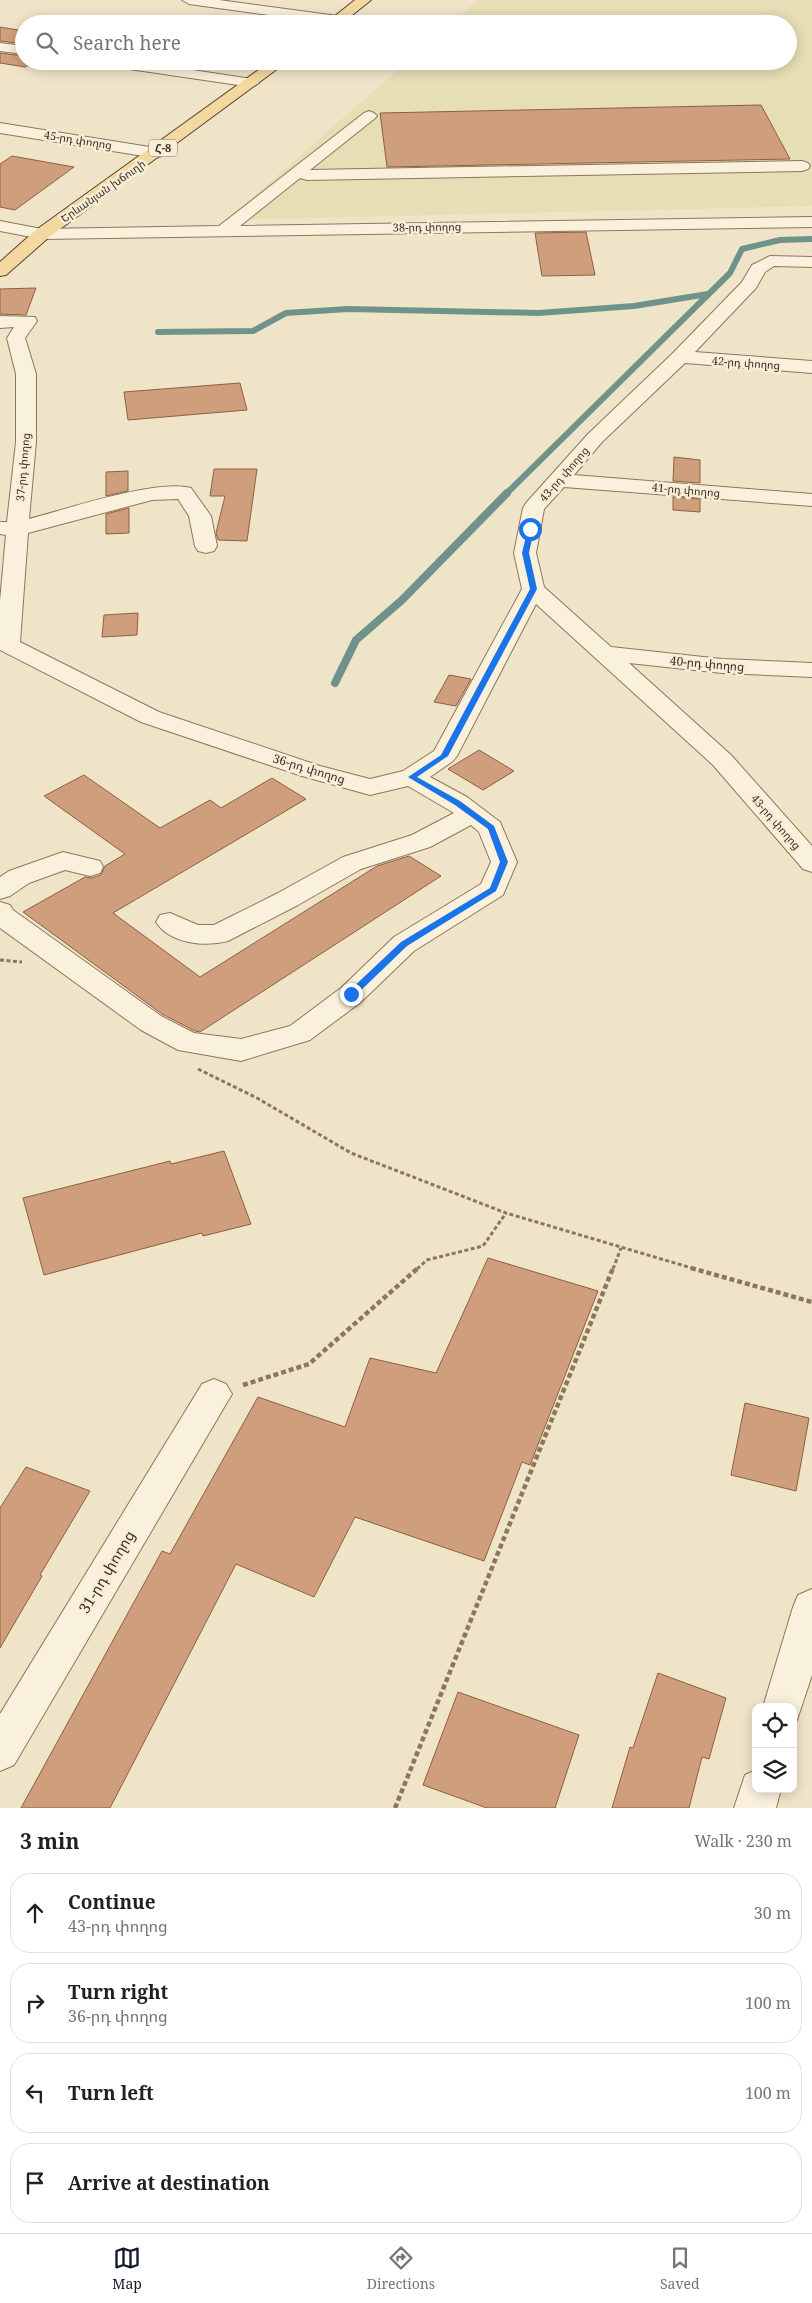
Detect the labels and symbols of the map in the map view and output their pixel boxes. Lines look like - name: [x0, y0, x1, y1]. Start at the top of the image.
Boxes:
- street label: 45-րդ փողոց: [43, 127, 113, 152]
- road number: Հ-8: [149, 140, 177, 156]
- street label: Երևանյան խճուղի: [57, 156, 148, 225]
- street label: 38-րդ փողոց: [393, 218, 461, 235]
- street label: 42-րդ փողոց: [711, 353, 781, 372]
- street label: 37-րդ փողոց: [12, 432, 33, 502]
- street label: 43-րդ փողոց: [536, 443, 592, 504]
- street label: 41-րդ փողոց: [651, 479, 721, 500]
- route start: [519, 518, 542, 541]
- street label: 40-րդ փողոց: [669, 652, 745, 675]
- street label: 36-րդ փողոց: [271, 749, 347, 788]
- street label: 43-րդ փողոց: [748, 791, 804, 852]
- route end: [340, 983, 363, 1006]
- street label: 31-րդ փողոց: [74, 1526, 139, 1617]

